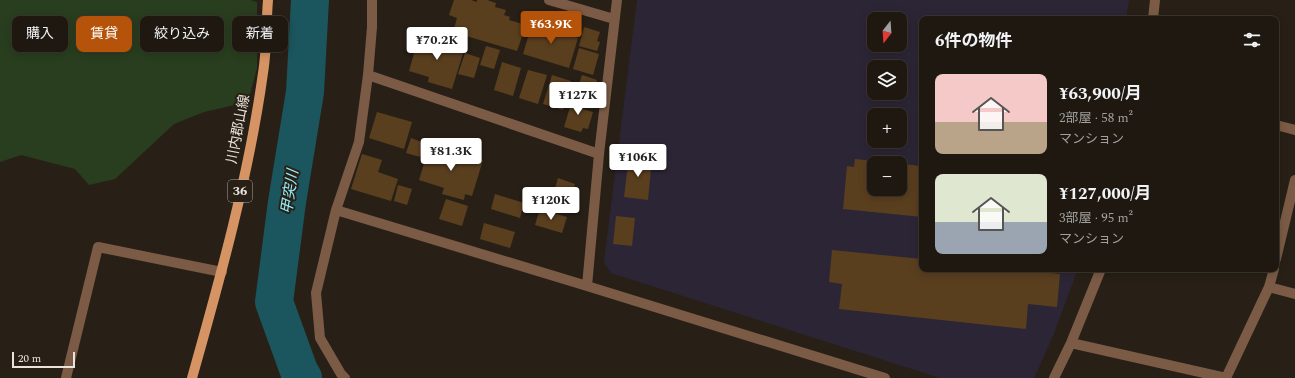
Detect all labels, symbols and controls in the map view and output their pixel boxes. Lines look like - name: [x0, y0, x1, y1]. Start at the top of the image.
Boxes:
- pin: ¥63.9K: [518, 11, 584, 45]
- north arrow: [867, 12, 907, 52]
- map controls: [867, 12, 907, 196]
- text: ¥63.9K: [530, 14, 572, 34]
- chip: 購入: [12, 16, 68, 52]
- chip: 賃貸: [76, 16, 132, 52]
- chip: 絞り込み: [140, 16, 224, 52]
- chip: 新着: [232, 16, 288, 52]
- pin: ¥70.2K: [404, 27, 470, 61]
- text: 6件の物件: [935, 28, 1013, 54]
- icon: filters: [1241, 29, 1263, 51]
- text: ¥70.2K: [416, 30, 458, 50]
- button: layers: [867, 60, 907, 100]
- text: ¥63,900/月: [1059, 81, 1142, 107]
- pin: ¥127K: [550, 82, 606, 116]
- text: ¥127K: [558, 85, 598, 105]
- icon: home: [967, 90, 1015, 138]
- street label: 川内郡山線: [221, 93, 255, 165]
- button: +: [867, 108, 907, 148]
- text: 2部屋 · 58 m²: [1059, 108, 1133, 128]
- text: マンション: [1059, 129, 1124, 149]
- pin: ¥81.3K: [418, 138, 484, 172]
- text: ¥81.3K: [430, 141, 472, 161]
- pin: ¥106K: [610, 144, 666, 178]
- text: ¥106K: [618, 147, 658, 167]
- button: −: [867, 156, 907, 196]
- water label: 甲突川: [275, 166, 305, 216]
- road number: 36: [228, 180, 252, 202]
- text: ¥127,000/月: [1059, 181, 1152, 207]
- pin: ¥120K: [523, 187, 579, 221]
- text: ¥120K: [531, 190, 571, 210]
- icon: home: [967, 190, 1015, 238]
- text: 3部屋 · 95 m²: [1059, 208, 1133, 228]
- text: マンション: [1059, 229, 1124, 249]
- scale bar: [12, 350, 75, 369]
- text: 20 m: [18, 350, 41, 367]

